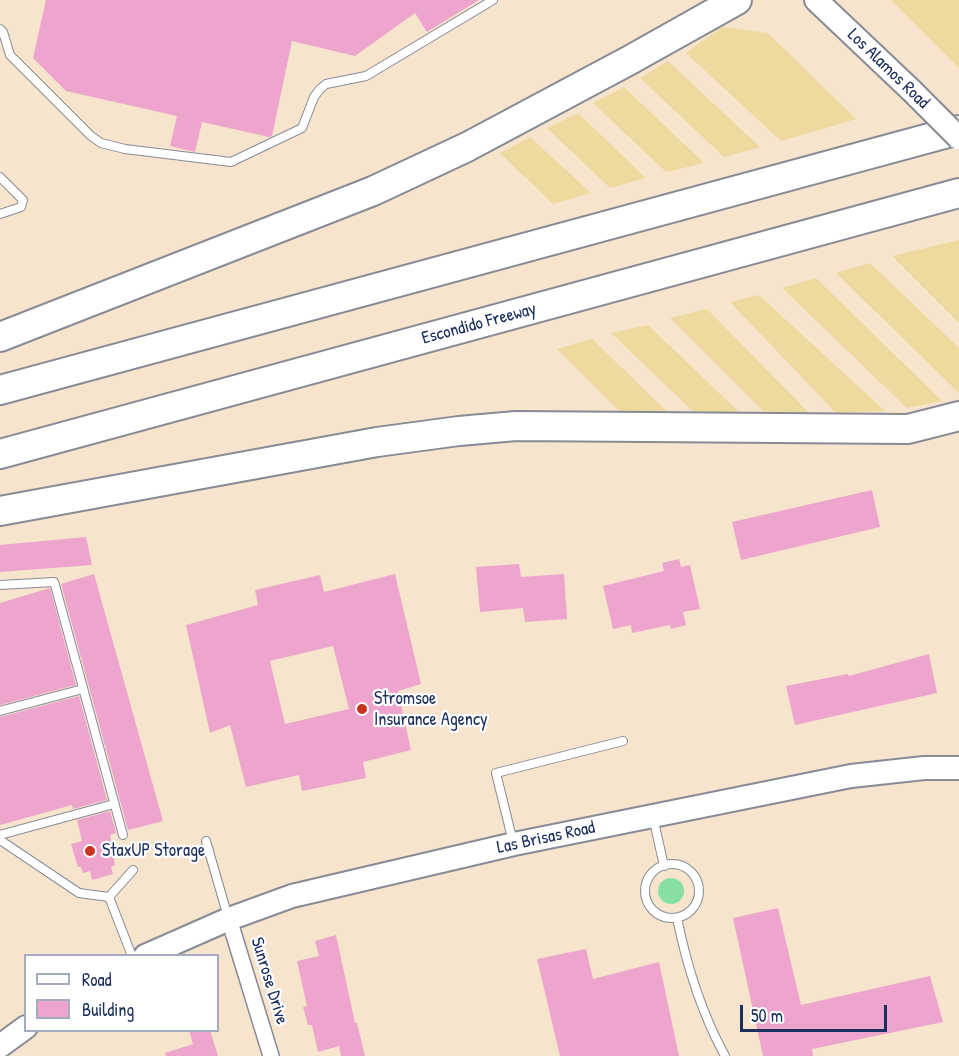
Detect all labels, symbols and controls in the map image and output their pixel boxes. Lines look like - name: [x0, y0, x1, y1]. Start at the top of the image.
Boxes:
- street label: Los Alamos Road: [842, 25, 934, 113]
- street label: Escondido Freeway: [419, 298, 539, 350]
- place label: Stromsoe Insurance Agency: [374, 688, 488, 730]
- marker: Stromsoe Insurance Agency: [355, 702, 369, 716]
- street label: Las Brisas Road: [495, 817, 597, 859]
- place label: StaxUP Storage: [102, 840, 205, 862]
- marker: StaxUP Storage: [83, 844, 97, 858]
- street label: Sunrose Drive: [246, 935, 292, 1027]
- legend: [24, 954, 219, 1032]
- text: Road: [82, 967, 112, 992]
- scale bar: [743, 993, 890, 1031]
- text: Building: [82, 997, 134, 1022]
- text: 50 m: [751, 1003, 783, 1028]

